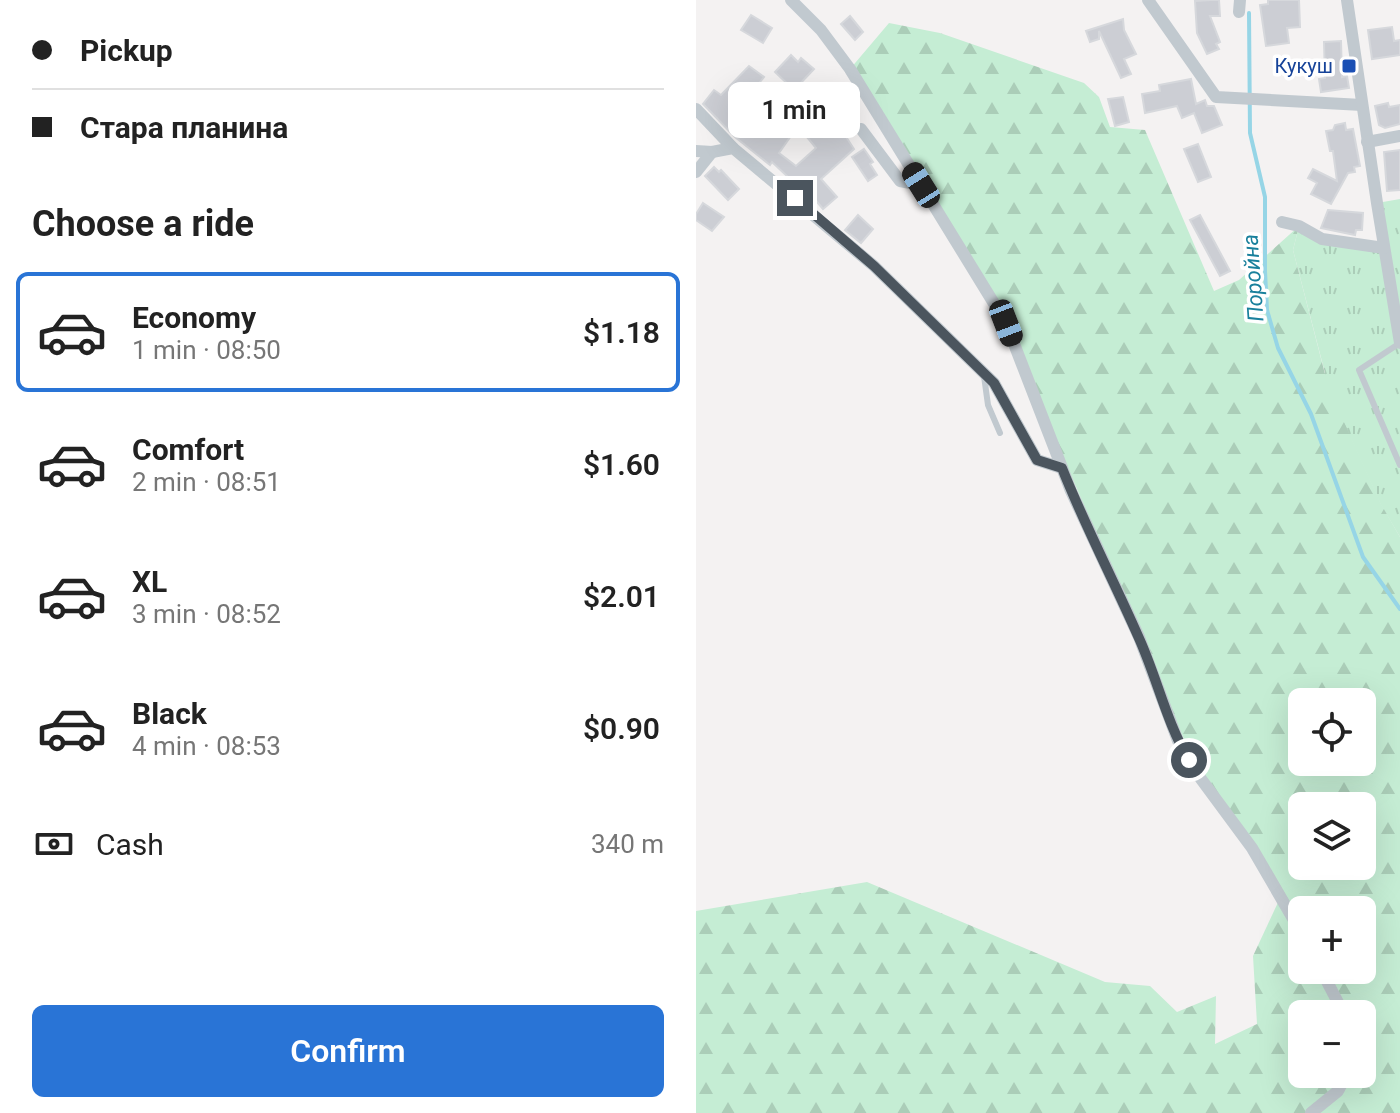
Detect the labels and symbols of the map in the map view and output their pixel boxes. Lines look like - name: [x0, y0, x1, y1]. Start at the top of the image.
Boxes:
- place label: Кукуш: [1275, 54, 1333, 78]
- marker: Кукуш: [1340, 57, 1358, 75]
- callout: 1 min: [729, 82, 861, 138]
- car: [898, 158, 944, 212]
- route end: [777, 180, 813, 216]
- water label: Поройна: [1237, 233, 1269, 323]
- car: [986, 296, 1026, 350]
- route start: [1171, 742, 1207, 778]

